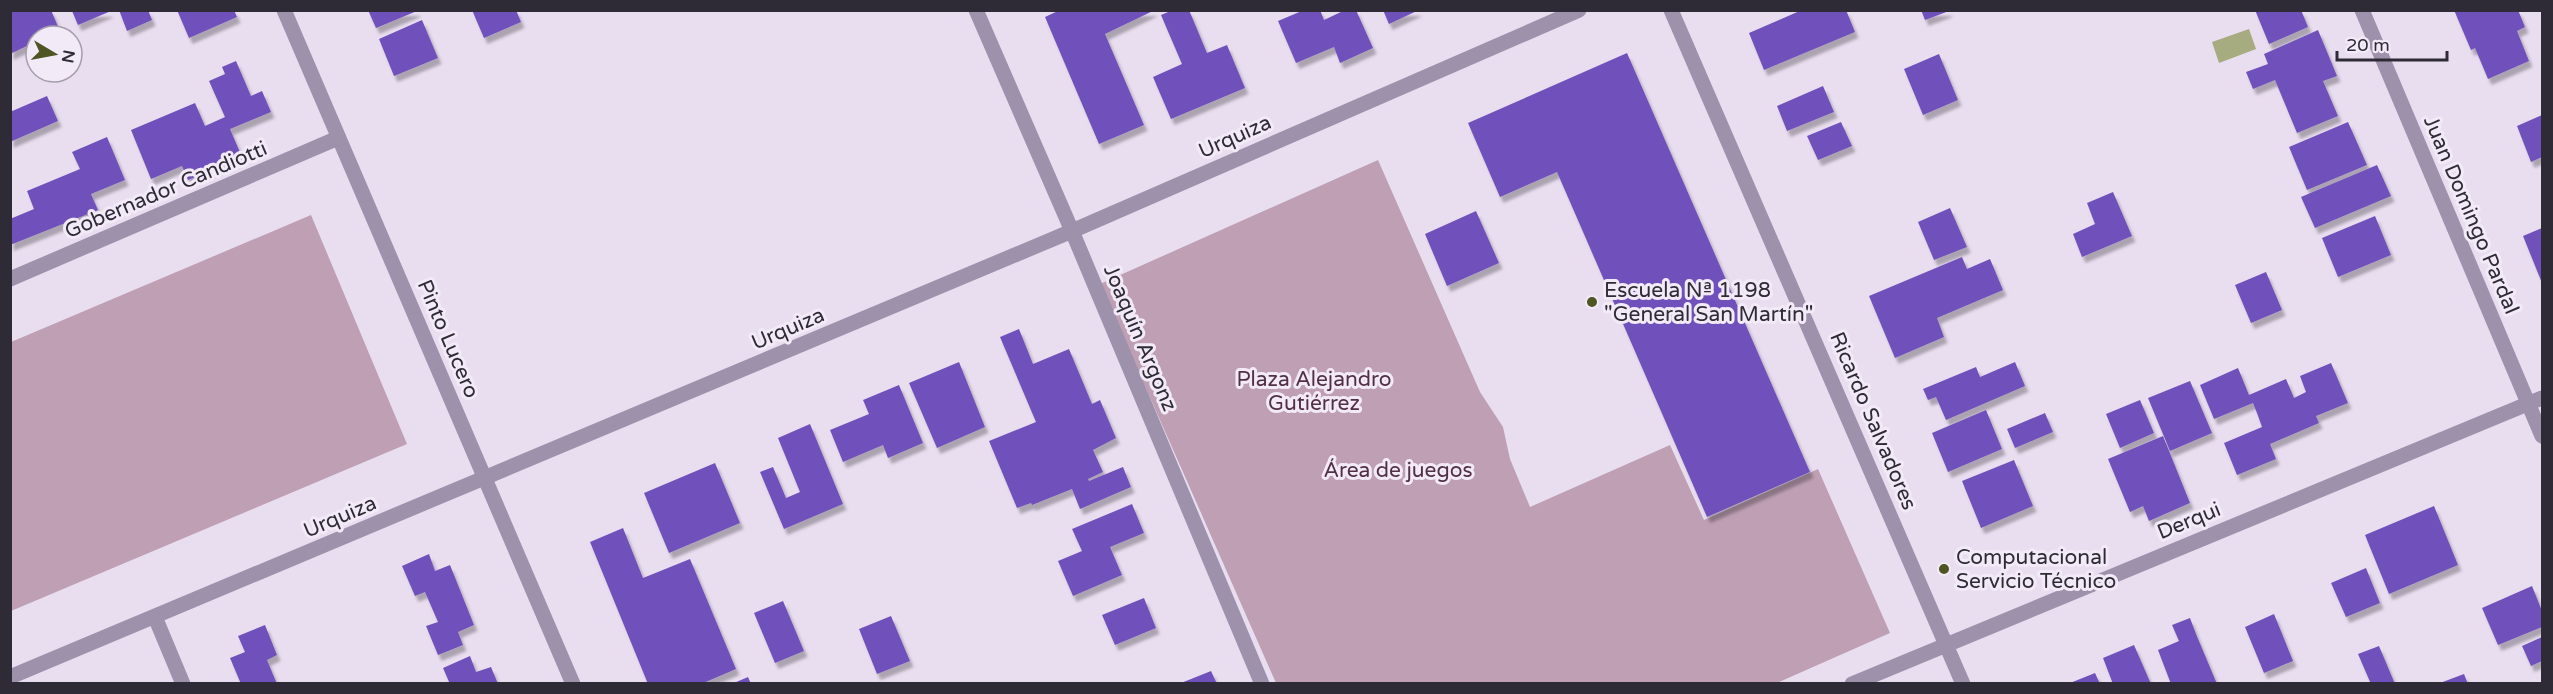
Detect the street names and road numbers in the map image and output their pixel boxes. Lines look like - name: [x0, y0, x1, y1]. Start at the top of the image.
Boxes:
- street label: Urquiza: [1195, 110, 1275, 164]
- street label: Juan Domingo Pardal: [2418, 112, 2524, 318]
- street label: Gobernador Candiotti: [61, 136, 271, 244]
- street label: Joaquín Argonz: [1098, 261, 1182, 415]
- street label: Pinto Lucero: [412, 276, 484, 402]
- street label: Urquiza: [748, 302, 828, 356]
- street label: Ricardo Salvadores: [1824, 328, 1922, 514]
- street label: Urquiza: [300, 490, 380, 544]
- street label: Derqui: [2154, 497, 2224, 545]

